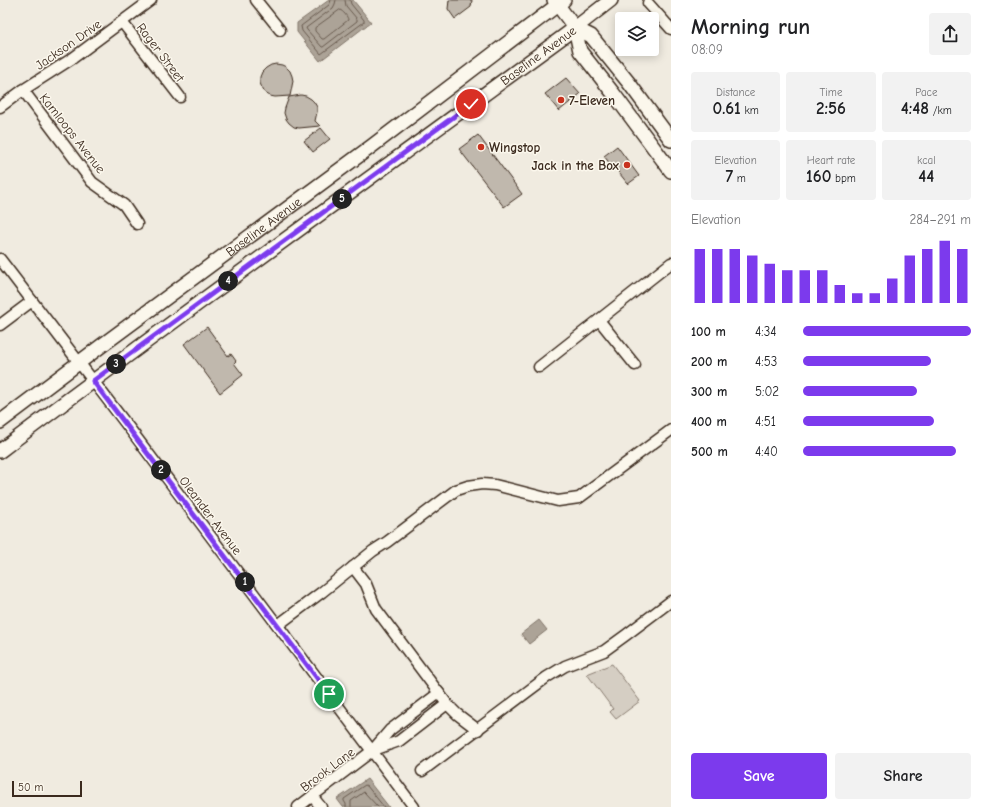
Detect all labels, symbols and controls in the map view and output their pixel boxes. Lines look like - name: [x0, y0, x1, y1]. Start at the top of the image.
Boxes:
- map controls: [615, 12, 659, 56]
- button: layers: [615, 12, 659, 56]
- button: share: [929, 13, 971, 55]
- text: Morning run: [691, 14, 810, 40]
- street label: Jackson Drive: [32, 16, 105, 73]
- street label: Rager Street: [134, 20, 188, 86]
- street label: Baseline Avenue: [497, 23, 580, 88]
- text: 08:09: [691, 42, 723, 57]
- text: Distance: [716, 86, 755, 99]
- text: Time: [820, 86, 842, 99]
- text: Pace: [915, 86, 937, 99]
- pin: [454, 87, 488, 121]
- street label: Kamloops Avenue: [37, 90, 109, 177]
- icon: check: [460, 93, 482, 115]
- place label: 7-Eleven: [569, 93, 615, 108]
- marker: 7-Eleven: [556, 95, 566, 105]
- text: 0.61: [712, 99, 741, 118]
- text: 2:56: [816, 99, 846, 118]
- text: 4:48: [901, 99, 929, 118]
- text: km: [741, 104, 759, 117]
- text: /km: [929, 104, 952, 117]
- place label: Wingstop: [489, 140, 541, 155]
- marker: Wingstop: [476, 142, 486, 152]
- text: Elevation: [715, 154, 757, 167]
- text: Heart rate: [807, 154, 855, 167]
- text: kcal: [917, 154, 936, 167]
- place label: Jack in the Box: [532, 158, 620, 173]
- marker: Jack in the Box: [622, 160, 632, 170]
- text: 7: [725, 167, 733, 186]
- text: 160: [806, 167, 831, 186]
- text: 44: [918, 167, 934, 186]
- text: m: [733, 172, 746, 185]
- text: bpm: [831, 172, 856, 185]
- pin: 5: [332, 189, 352, 209]
- text: 5: [339, 192, 345, 205]
- street label: Baseline Avenue: [223, 194, 305, 260]
- text: Elevation: [691, 212, 741, 227]
- text: 284–291 m: [909, 212, 971, 227]
- pin: 4: [218, 271, 238, 291]
- text: 4: [225, 274, 231, 287]
- text: 100 m: [691, 324, 726, 339]
- text: 4:34: [755, 324, 777, 339]
- pin: 3: [106, 354, 126, 374]
- text: 200 m: [691, 354, 727, 369]
- text: 4:53: [755, 354, 777, 369]
- text: 3: [113, 357, 119, 370]
- text: 300 m: [691, 384, 727, 399]
- text: 5:02: [755, 384, 779, 399]
- text: 400 m: [691, 414, 727, 429]
- text: 4:51: [755, 414, 776, 429]
- text: 500 m: [691, 444, 728, 459]
- text: 4:40: [755, 444, 778, 459]
- pin: 2: [151, 460, 171, 480]
- text: 2: [158, 463, 164, 476]
- street label: Oleander Avenue: [176, 473, 245, 558]
- pin: 1: [235, 572, 255, 592]
- text: 1: [243, 575, 247, 588]
- pin: [312, 677, 346, 711]
- icon: arrive: [318, 683, 340, 705]
- street label: Brook Lane: [297, 744, 358, 795]
- button: Save: [691, 753, 827, 799]
- button: Share: [835, 753, 971, 799]
- scale bar: [12, 779, 82, 798]
- text: 50 m: [18, 781, 43, 794]

